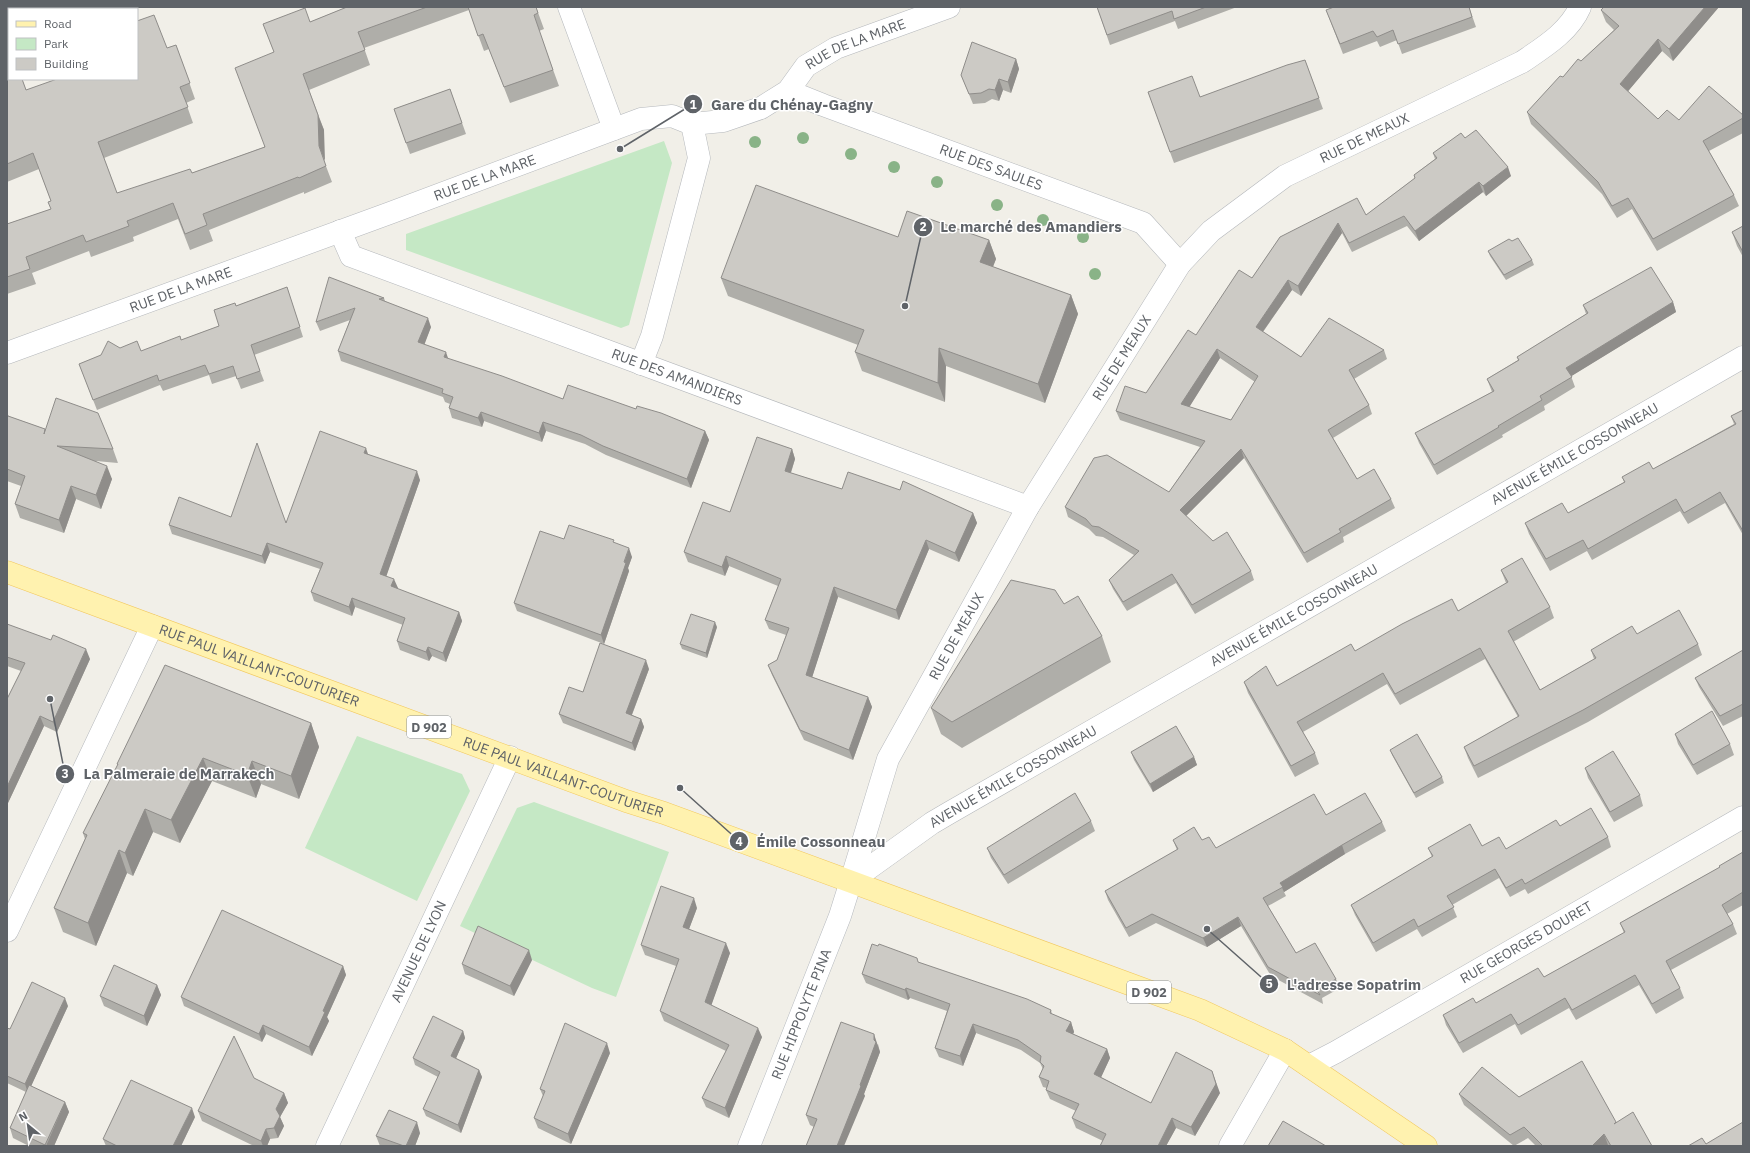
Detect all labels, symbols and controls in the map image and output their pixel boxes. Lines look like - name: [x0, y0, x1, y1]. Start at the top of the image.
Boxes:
- legend: [8, 8, 138, 80]
- street label: RUE DE LA MARE: [802, 15, 908, 73]
- text: Road: [44, 16, 72, 31]
- text: Park: [44, 36, 69, 51]
- text: Building: [44, 56, 89, 71]
- callout: Gare du Chénay-Gagny: [683, 91, 881, 118]
- text: Gare du Chénay-Gagny: [711, 95, 873, 114]
- text: 1: [689, 97, 697, 112]
- street label: RUE DE MEAUX: [1317, 108, 1412, 167]
- street label: RUE DES SAULES: [937, 140, 1045, 194]
- street label: RUE DE LA MARE: [431, 150, 538, 205]
- callout: Le marché des Amandiers: [913, 214, 1130, 241]
- text: Le marché des Amandiers: [940, 217, 1122, 236]
- text: 2: [919, 219, 927, 234]
- street label: RUE DE LA MARE: [127, 263, 234, 316]
- street label: RUE DE MEAUX: [1088, 311, 1155, 404]
- street label: RUE DES AMANDIERS: [609, 344, 745, 409]
- street label: AVENUE ÉMILE COSSONNEAU: [1488, 398, 1662, 509]
- street label: AVENUE ÉMILE COSSONNEAU: [1207, 560, 1381, 670]
- street label: RUE DE MEAUX: [925, 589, 988, 683]
- street label: RUE PAUL VAILLANT-COUTURIER: [157, 620, 362, 711]
- road number: D 902: [407, 716, 451, 738]
- street label: AVENUE ÉMILE COSSONNEAU: [926, 721, 1100, 832]
- street label: RUE PAUL VAILLANT-COUTURIER: [460, 732, 666, 821]
- callout: La Palmeraie de Marrakech: [55, 760, 282, 787]
- text: La Palmeraie de Marrakech: [84, 764, 275, 783]
- text: 3: [61, 766, 69, 781]
- callout: Émile Cossonneau: [729, 828, 894, 855]
- text: Émile Cossonneau: [757, 832, 885, 851]
- text: 4: [735, 834, 743, 849]
- street label: RUE GEORGES DOURET: [1457, 897, 1596, 987]
- street label: AVENUE DE LYON: [387, 898, 450, 1005]
- street label: RUE HIPPOLYTE PINA: [767, 946, 835, 1082]
- callout: L'adresse Sopatrim: [1259, 971, 1429, 998]
- text: L'adresse Sopatrim: [1287, 975, 1421, 994]
- text: 5: [1265, 976, 1273, 991]
- road number: D 902: [1127, 981, 1171, 1003]
- north arrow: [8, 1105, 48, 1145]
- text: N: [16, 1108, 30, 1124]

